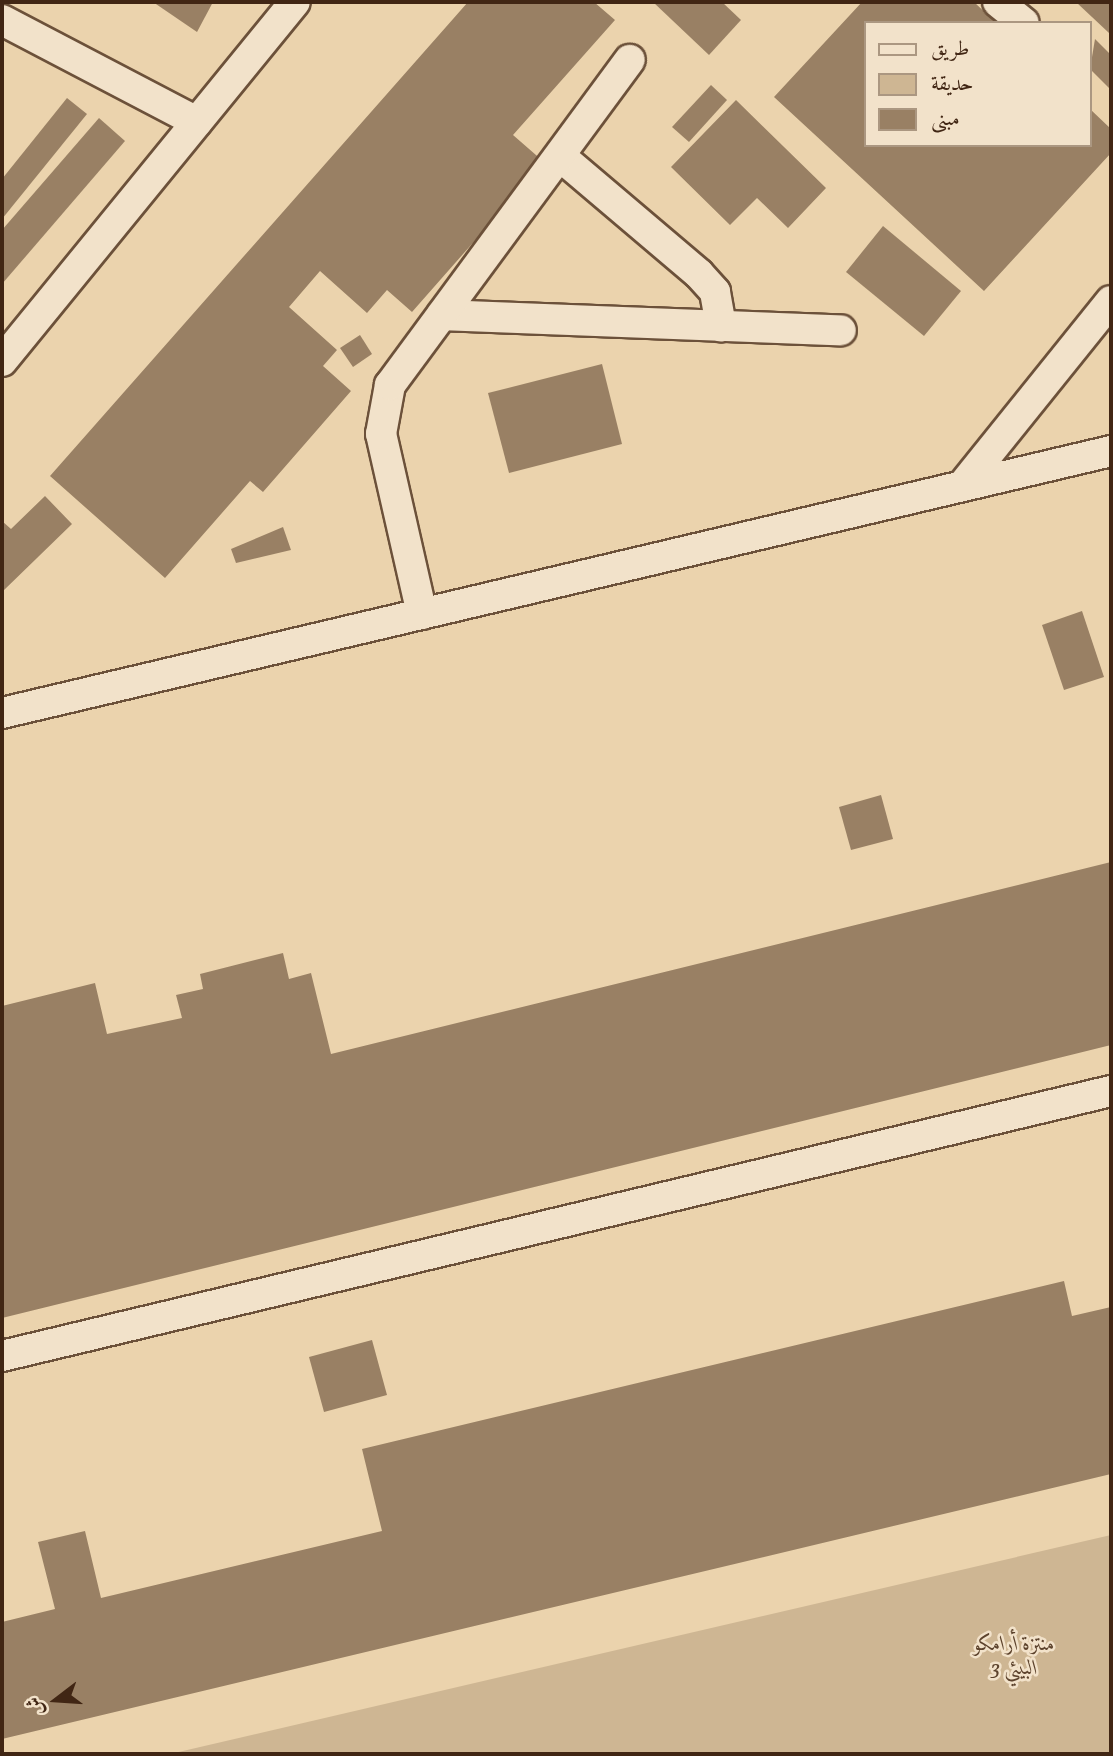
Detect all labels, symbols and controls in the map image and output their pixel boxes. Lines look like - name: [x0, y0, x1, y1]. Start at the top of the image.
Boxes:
- legend: [864, 21, 1092, 147]
- text: طريق: [931, 35, 969, 64]
- text: حديقة: [931, 70, 974, 99]
- text: مبنى: [931, 105, 960, 134]
- park label: منتزة أرامكو البيئي 3: [973, 1632, 1055, 1682]
- north arrow: [21, 1665, 91, 1735]
- text: ش: [21, 1693, 51, 1719]

